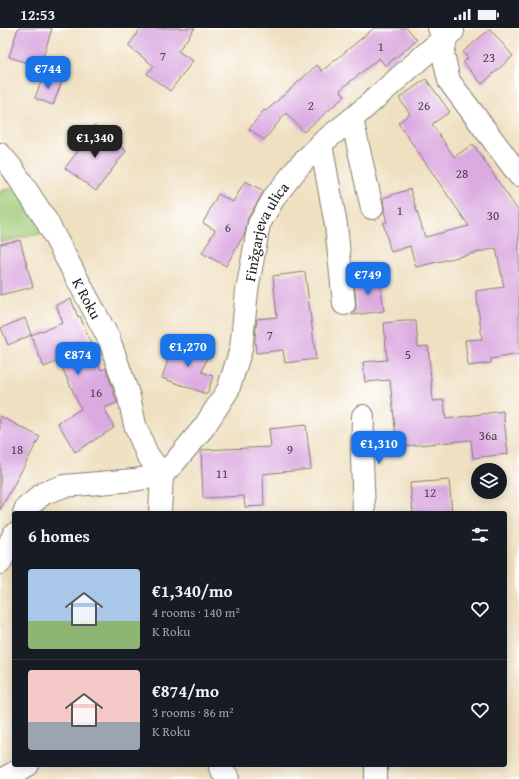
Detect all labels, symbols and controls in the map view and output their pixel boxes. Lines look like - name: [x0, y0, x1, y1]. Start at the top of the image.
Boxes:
- text: 12:53: [20, 4, 55, 25]
- house number: 1: [378, 37, 384, 56]
- house number: 7: [160, 47, 166, 66]
- house number: 23: [483, 48, 495, 67]
- pin: €744: [24, 56, 72, 90]
- text: €744: [35, 59, 61, 78]
- house number: 2: [308, 96, 314, 115]
- house number: 26: [418, 96, 430, 115]
- pin: €1,340: [62, 125, 128, 159]
- text: €1,340: [76, 128, 114, 147]
- house number: 28: [456, 164, 468, 183]
- street label: Finžgarjeva ulica: [238, 177, 293, 283]
- house number: 1: [397, 201, 403, 220]
- house number: 30: [487, 206, 499, 225]
- house number: 6: [225, 218, 231, 237]
- pin: €749: [344, 262, 392, 296]
- text: €749: [355, 265, 381, 284]
- street label: K Roku: [68, 274, 107, 323]
- house number: 7: [267, 326, 273, 345]
- pin: €1,270: [155, 334, 221, 368]
- text: €1,270: [169, 337, 207, 356]
- pin: €874: [54, 342, 102, 376]
- text: €874: [65, 345, 91, 364]
- house number: 5: [405, 345, 411, 364]
- house number: 16: [90, 383, 102, 402]
- house number: 36a: [479, 426, 498, 445]
- pin: €1,310: [346, 431, 412, 465]
- text: €1,310: [360, 434, 398, 453]
- house number: 18: [11, 440, 23, 459]
- house number: 9: [287, 440, 293, 459]
- map controls: [471, 463, 507, 499]
- button: layers: [471, 463, 507, 499]
- house number: 11: [216, 464, 228, 483]
- house number: 12: [424, 483, 436, 502]
- text: 6 homes: [28, 523, 90, 548]
- icon: filters: [469, 524, 491, 546]
- text: €1,340/mo: [152, 578, 233, 603]
- icon: home: [60, 585, 108, 633]
- icon: heart: [469, 598, 491, 620]
- text: 4 rooms · 140 m²: [152, 603, 240, 622]
- text: K Roku: [152, 622, 190, 641]
- text: €874/mo: [152, 678, 219, 703]
- icon: home: [60, 686, 108, 734]
- icon: heart: [469, 699, 491, 721]
- text: 3 rooms · 86 m²: [152, 703, 234, 722]
- text: K Roku: [152, 722, 190, 741]

